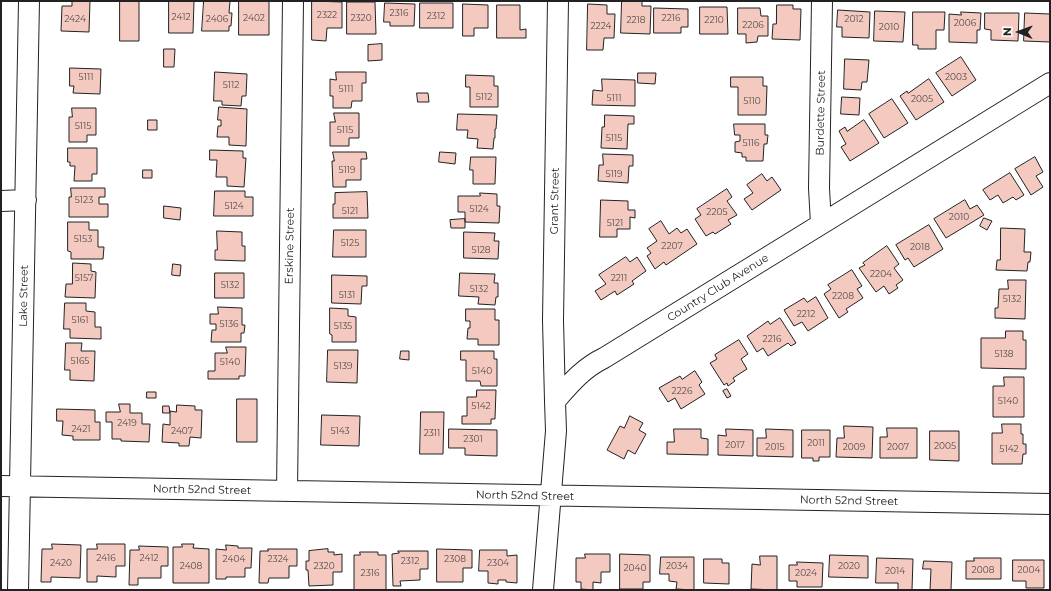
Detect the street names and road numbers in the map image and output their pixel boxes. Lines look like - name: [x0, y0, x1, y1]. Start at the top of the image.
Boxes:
- street label: Burdette Street: [814, 70, 828, 156]
- street label: Grant Street: [548, 167, 562, 235]
- street label: Erskine Street: [283, 207, 297, 285]
- street label: Country Club Avenue: [665, 251, 771, 325]
- street label: Lake Street: [17, 265, 31, 327]
- street label: North 52nd Street: [153, 483, 251, 497]
- street label: North 52nd Street: [476, 489, 574, 503]
- street label: North 52nd Street: [800, 494, 898, 508]

